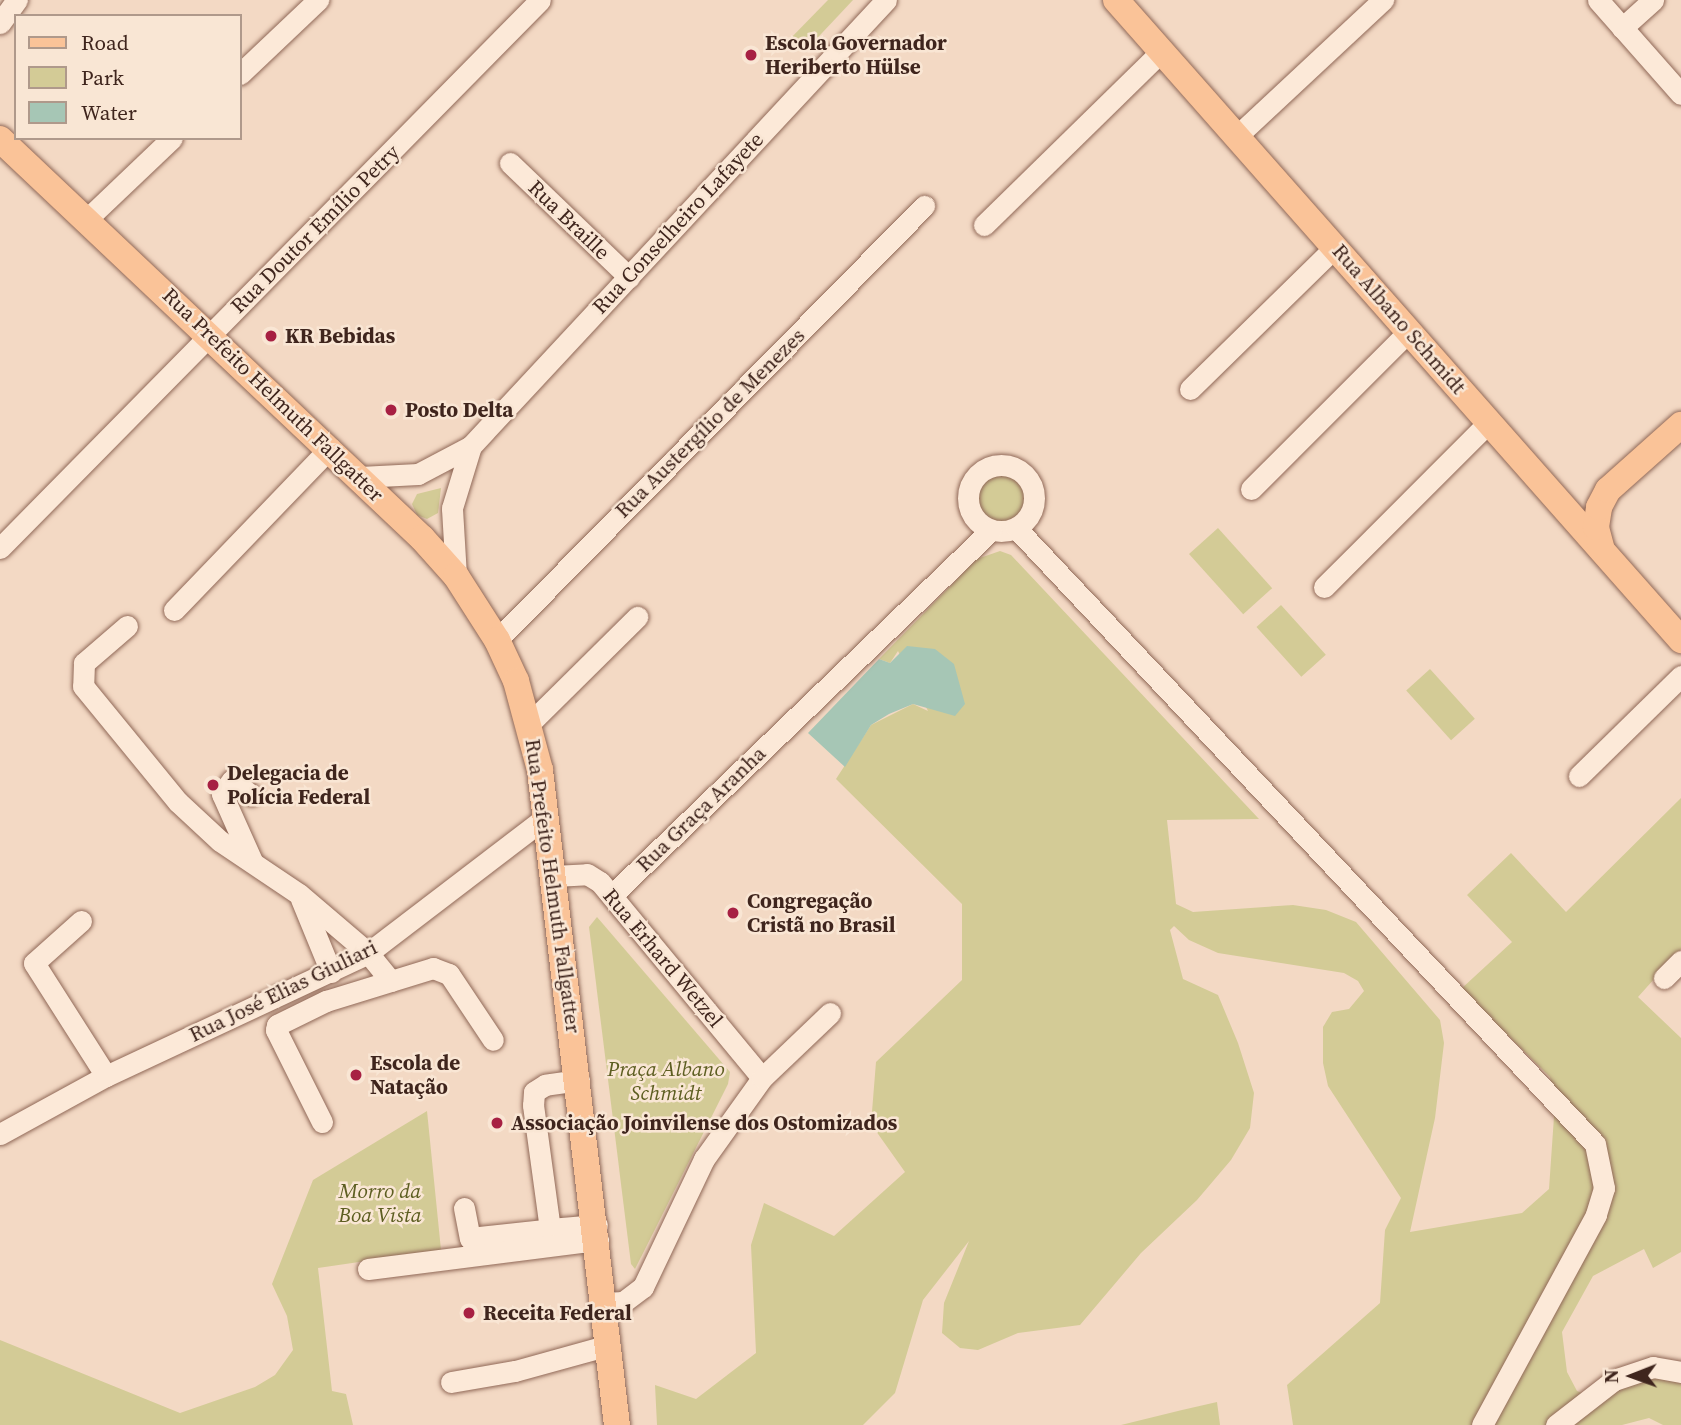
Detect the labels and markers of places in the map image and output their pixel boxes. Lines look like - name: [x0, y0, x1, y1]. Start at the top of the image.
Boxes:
- place label: Escola Governador Heriberto Hülse: [765, 30, 947, 80]
- marker: Escola Governador Heriberto Hülse: [743, 47, 759, 63]
- place label: KR Bebidas: [285, 323, 395, 349]
- marker: KR Bebidas: [263, 328, 279, 344]
- place label: Posto Delta: [405, 397, 513, 423]
- marker: Posto Delta: [383, 402, 399, 418]
- place label: Delegacia de Polícia Federal: [227, 760, 370, 810]
- marker: Delegacia de Polícia Federal: [205, 777, 221, 793]
- place label: Congregação Cristã no Brasil: [747, 888, 895, 938]
- marker: Congregação Cristã no Brasil: [725, 905, 741, 921]
- place label: Escola de Natação: [370, 1050, 460, 1100]
- marker: Escola de Natação: [348, 1067, 364, 1083]
- place label: Associação Joinvilense dos Ostomizados: [511, 1110, 897, 1136]
- marker: Associação Joinvilense dos Ostomizados: [489, 1115, 505, 1131]
- place label: Receita Federal: [483, 1300, 632, 1326]
- marker: Receita Federal: [461, 1305, 477, 1321]

